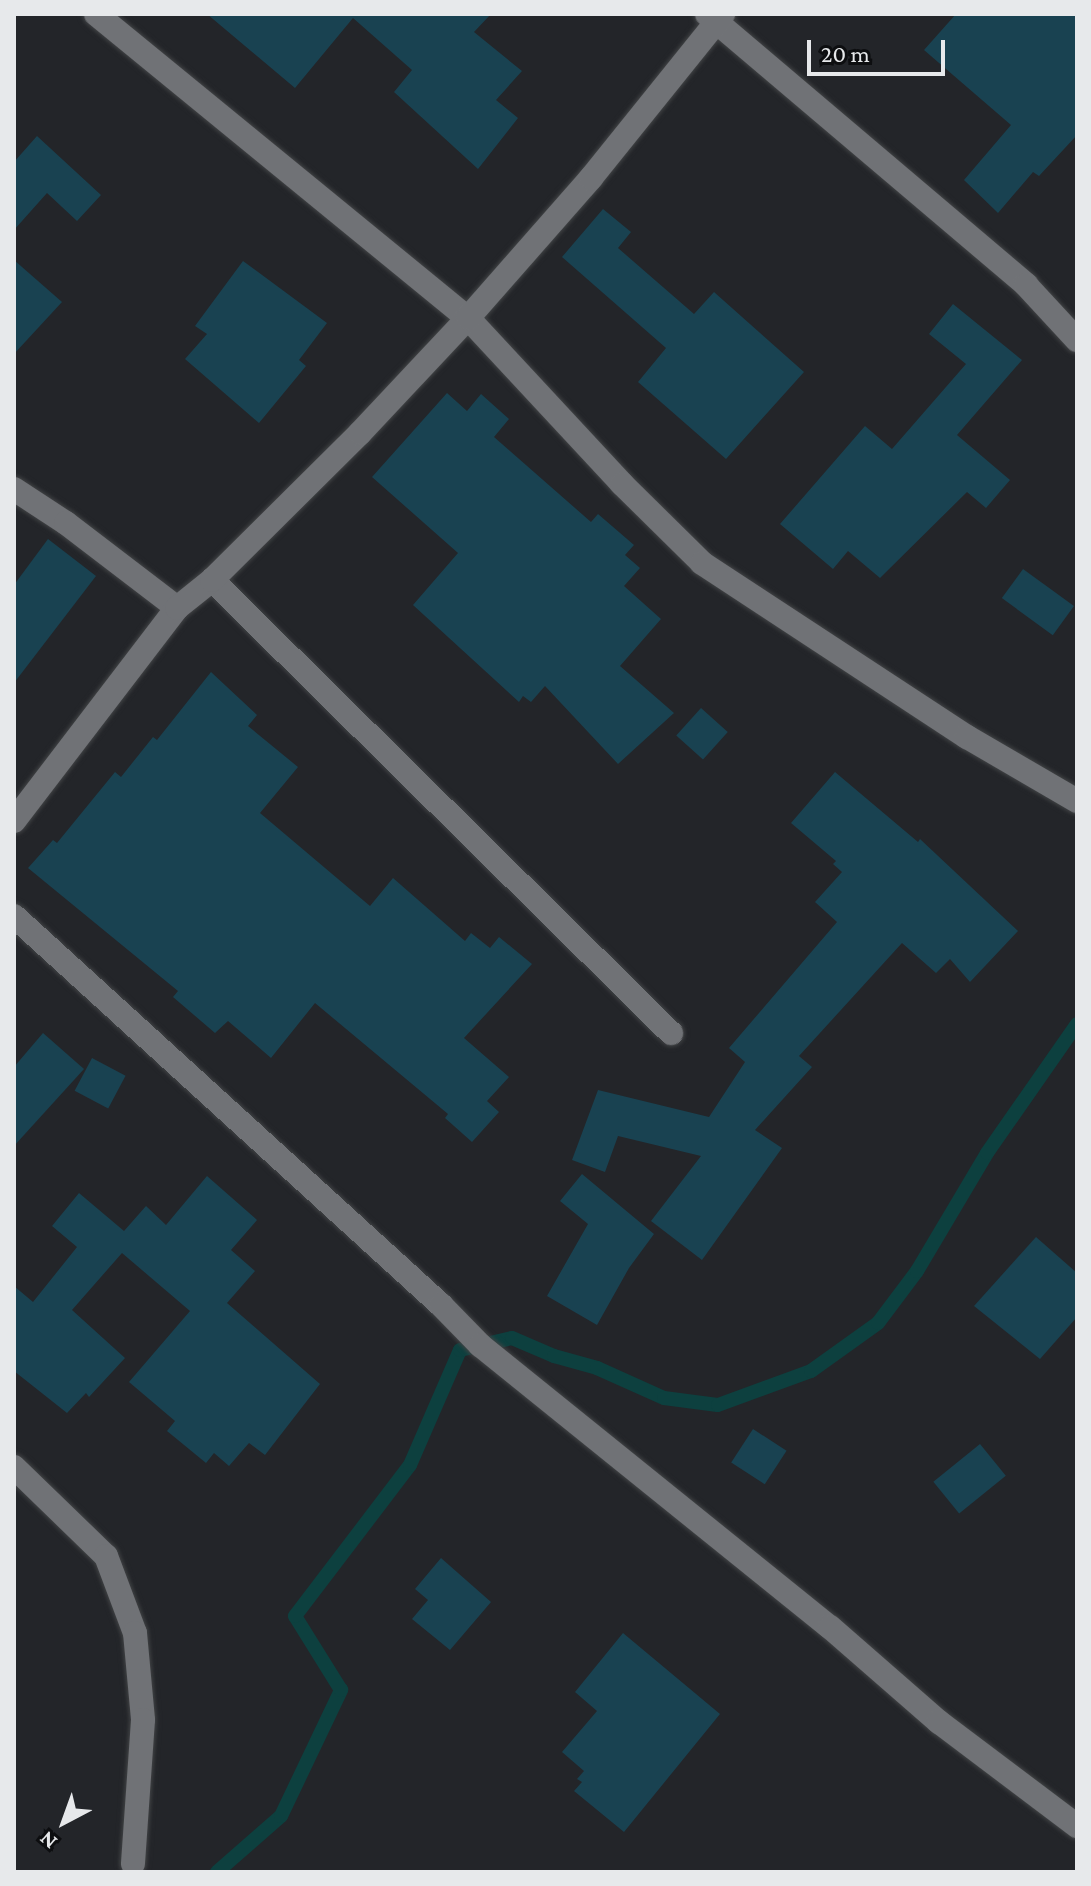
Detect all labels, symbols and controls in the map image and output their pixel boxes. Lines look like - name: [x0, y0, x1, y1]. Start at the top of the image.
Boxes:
- scale bar: [811, 24, 949, 74]
- text: 20 m: [821, 40, 870, 67]
- north arrow: [24, 1782, 104, 1862]
- text: N: [34, 1826, 62, 1855]

